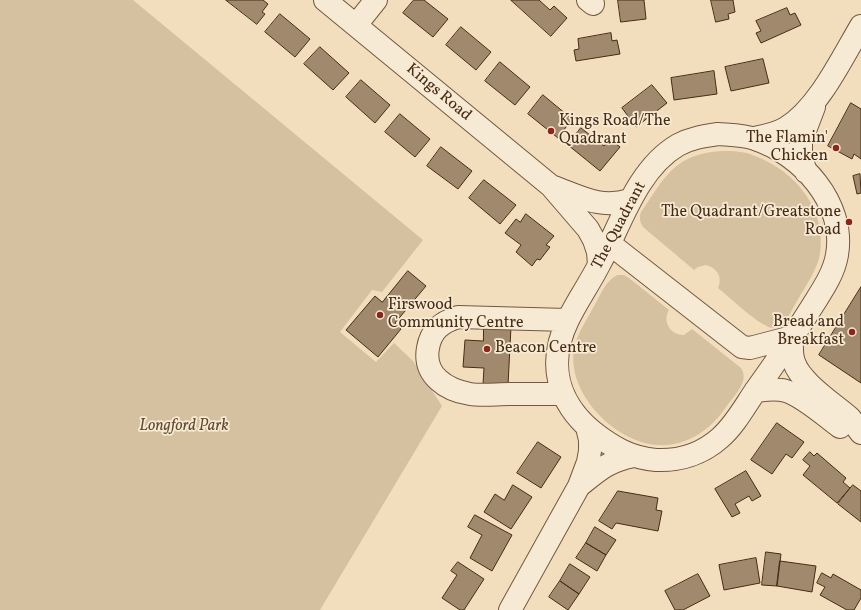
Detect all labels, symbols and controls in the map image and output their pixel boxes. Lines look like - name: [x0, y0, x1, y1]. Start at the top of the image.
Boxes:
- street label: Kings Road: [401, 60, 475, 126]
- place label: Kings Road/The Quadrant: [559, 112, 671, 150]
- marker: Kings Road/The Quadrant: [546, 126, 556, 136]
- place label: The Flamin' Chicken: [746, 129, 828, 167]
- marker: The Flamin' Chicken: [831, 143, 841, 153]
- street label: The Quadrant: [589, 179, 651, 273]
- place label: The Quadrant/Greatstone Road: [661, 203, 841, 241]
- marker: The Quadrant/Greatstone Road: [844, 217, 854, 227]
- place label: Firswood Community Centre: [388, 296, 524, 334]
- marker: Firswood Community Centre: [375, 310, 385, 320]
- place label: Bread and Breakfast: [773, 313, 844, 351]
- marker: Bread and Breakfast: [847, 327, 857, 337]
- place label: Beacon Centre: [495, 339, 596, 359]
- marker: Beacon Centre: [482, 344, 492, 354]
- park label: Longford Park: [139, 417, 229, 437]

